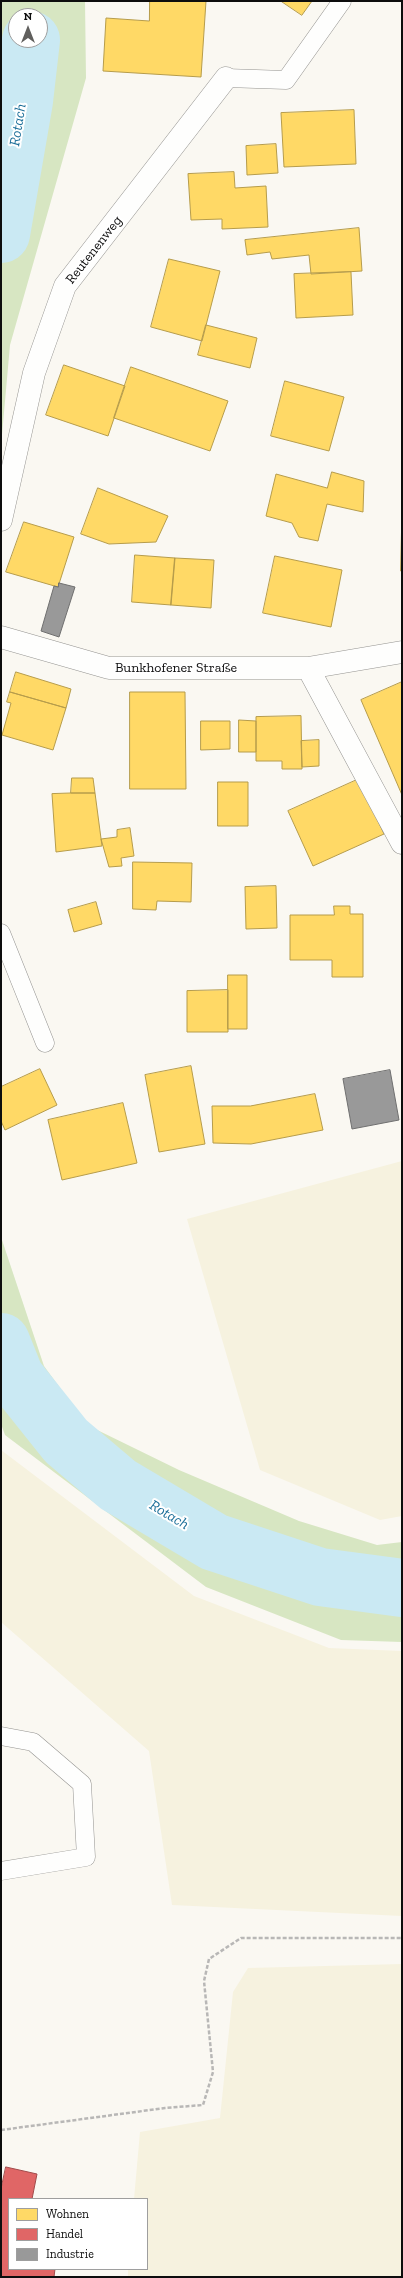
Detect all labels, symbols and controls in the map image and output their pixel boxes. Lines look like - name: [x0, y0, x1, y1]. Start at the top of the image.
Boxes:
- north arrow: [8, 8, 48, 48]
- text: N: [24, 10, 32, 23]
- water label: Rotach: [6, 102, 30, 148]
- street label: Reutenenweg: [62, 213, 126, 287]
- street label: Bunkhofener Straße: [115, 660, 237, 676]
- water label: Rotach: [146, 1496, 192, 1534]
- legend: [8, 2198, 148, 2270]
- text: Wohnen: [46, 2207, 89, 2221]
- text: Handel: [46, 2227, 83, 2241]
- text: Industrie: [46, 2247, 94, 2261]

